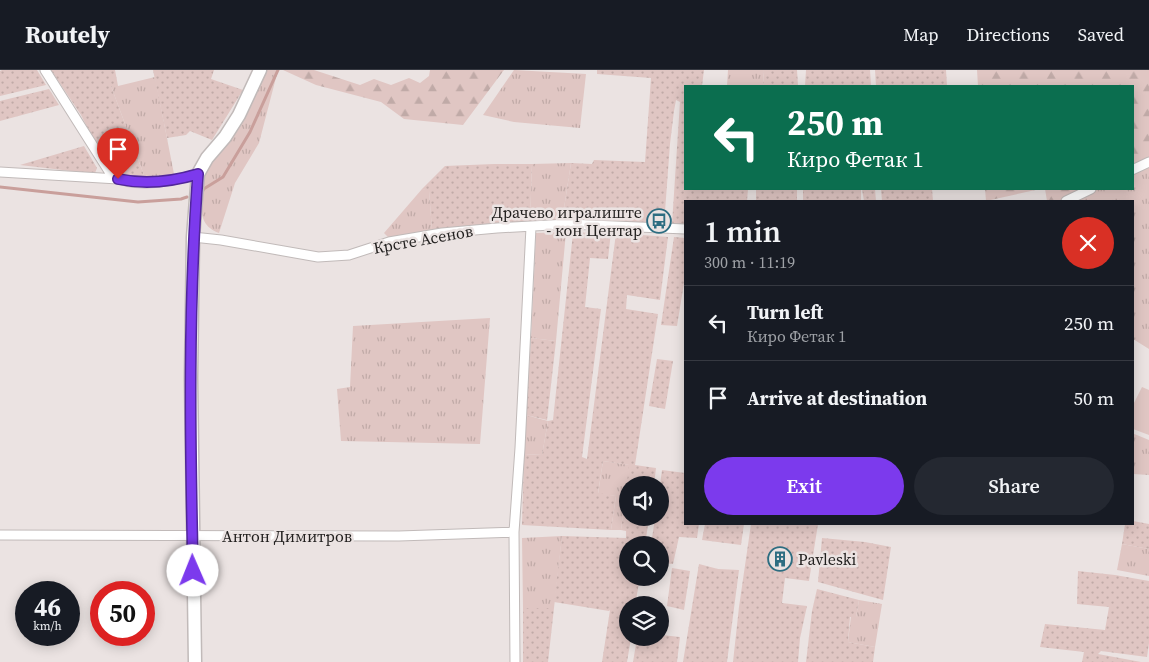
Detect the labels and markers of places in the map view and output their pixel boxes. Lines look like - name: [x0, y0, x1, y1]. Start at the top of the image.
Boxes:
- pin: [97, 128, 139, 179]
- place label: Драчево игралиште - кон Центар: [492, 201, 642, 241]
- bus stop icon: Драчево игралиште - кон Центар: [646, 208, 672, 234]
- building icon: Pavleski: [767, 546, 793, 572]
- place label: Pavleski: [798, 548, 856, 570]

